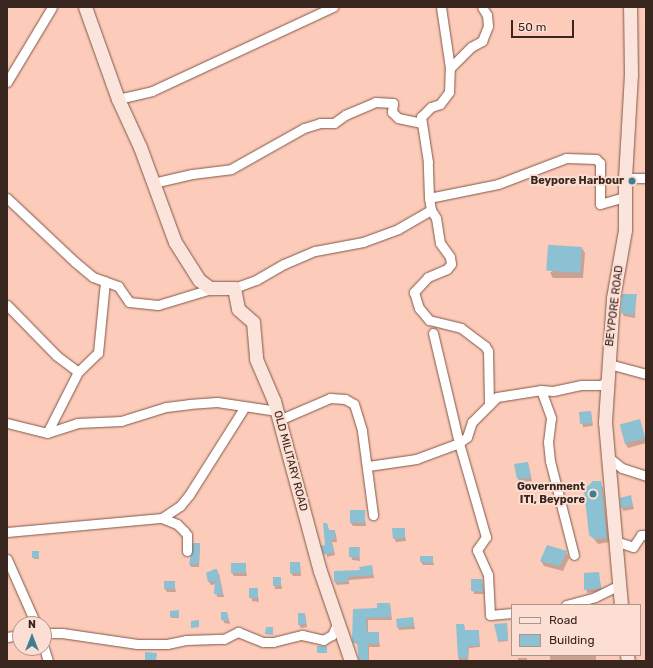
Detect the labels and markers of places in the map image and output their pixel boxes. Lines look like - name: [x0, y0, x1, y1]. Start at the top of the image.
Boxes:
- place label: Beypore Harbour: [531, 174, 624, 188]
- marker: Beypore Harbour: [627, 176, 637, 186]
- place label: Government ITI, Beypore: [517, 481, 585, 507]
- marker: Government ITI, Beypore: [588, 489, 598, 499]

